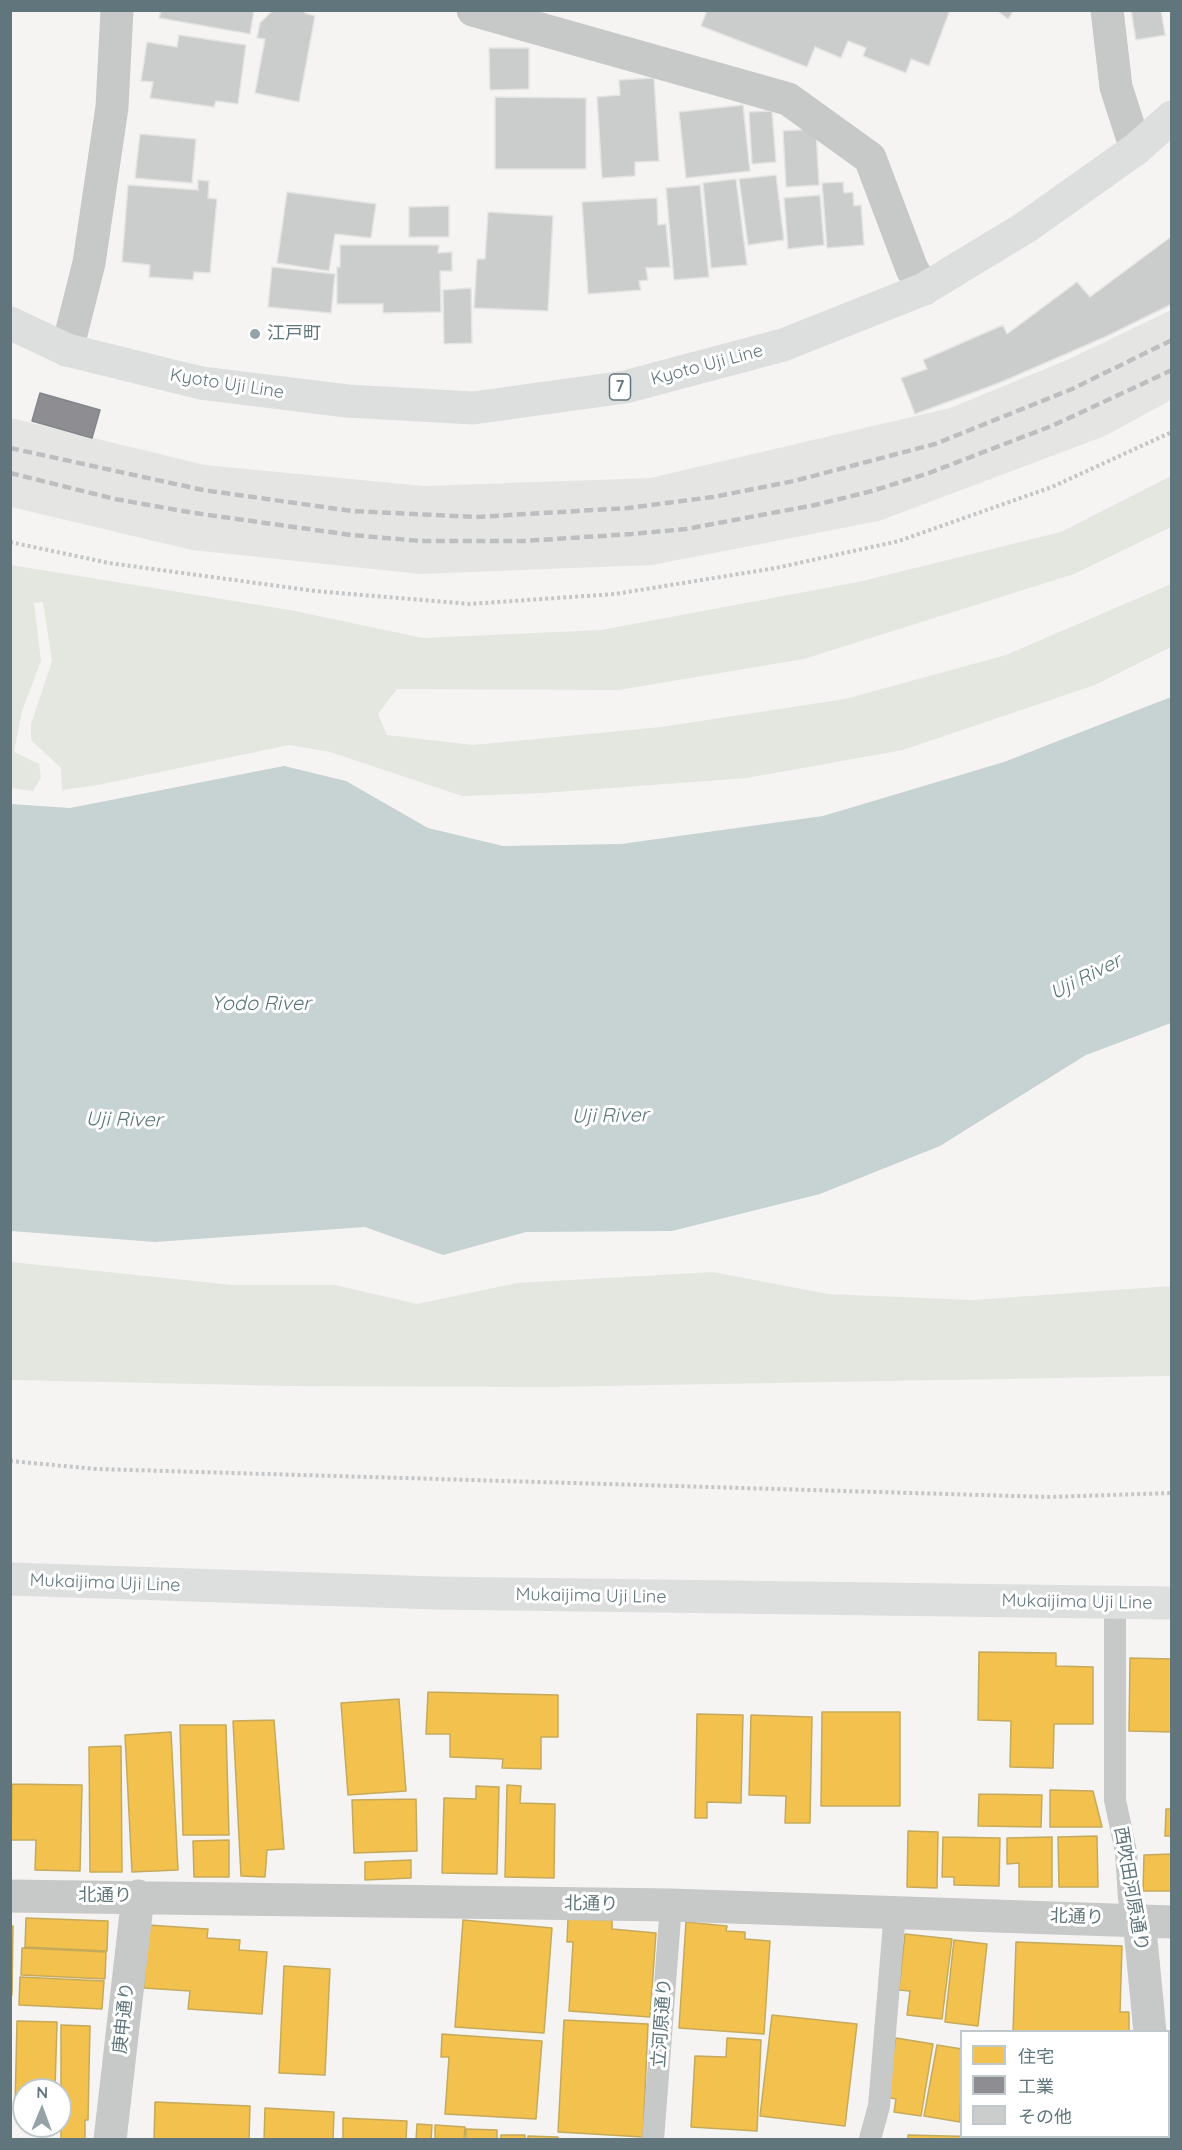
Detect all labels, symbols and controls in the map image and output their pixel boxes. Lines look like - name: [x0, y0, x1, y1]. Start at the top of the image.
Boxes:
- place label: 江戸町: [267, 323, 321, 345]
- marker: 江戸町: [248, 327, 262, 341]
- street label: Kyoto Uji Line: [649, 340, 765, 390]
- street label: Kyoto Uji Line: [168, 364, 286, 404]
- road number: 7: [610, 374, 630, 400]
- water label: Uji River: [1046, 949, 1126, 1005]
- water label: Yodo River: [211, 992, 311, 1016]
- water label: Uji River: [572, 1103, 648, 1129]
- water label: Uji River: [86, 1107, 162, 1133]
- street label: Mukaijima Uji Line: [29, 1570, 181, 1596]
- street label: Mukaijima Uji Line: [515, 1584, 667, 1608]
- street label: Mukaijima Uji Line: [1001, 1590, 1153, 1614]
- street label: 西吹田河原通り: [1109, 1825, 1153, 1953]
- street label: 北通り: [78, 1885, 132, 1907]
- street label: 北通り: [564, 1893, 618, 1915]
- street label: 北通り: [1050, 1905, 1104, 1929]
- street label: 立河原通り: [648, 1977, 676, 2069]
- street label: 庚申通り: [109, 1981, 139, 2055]
- legend: [960, 2030, 1170, 2138]
- text: 住宅: [1018, 2045, 1054, 2068]
- text: 工業: [1018, 2075, 1054, 2098]
- north arrow: [12, 2078, 72, 2138]
- text: N: [36, 2082, 48, 2102]
- text: その他: [1018, 2105, 1072, 2128]

